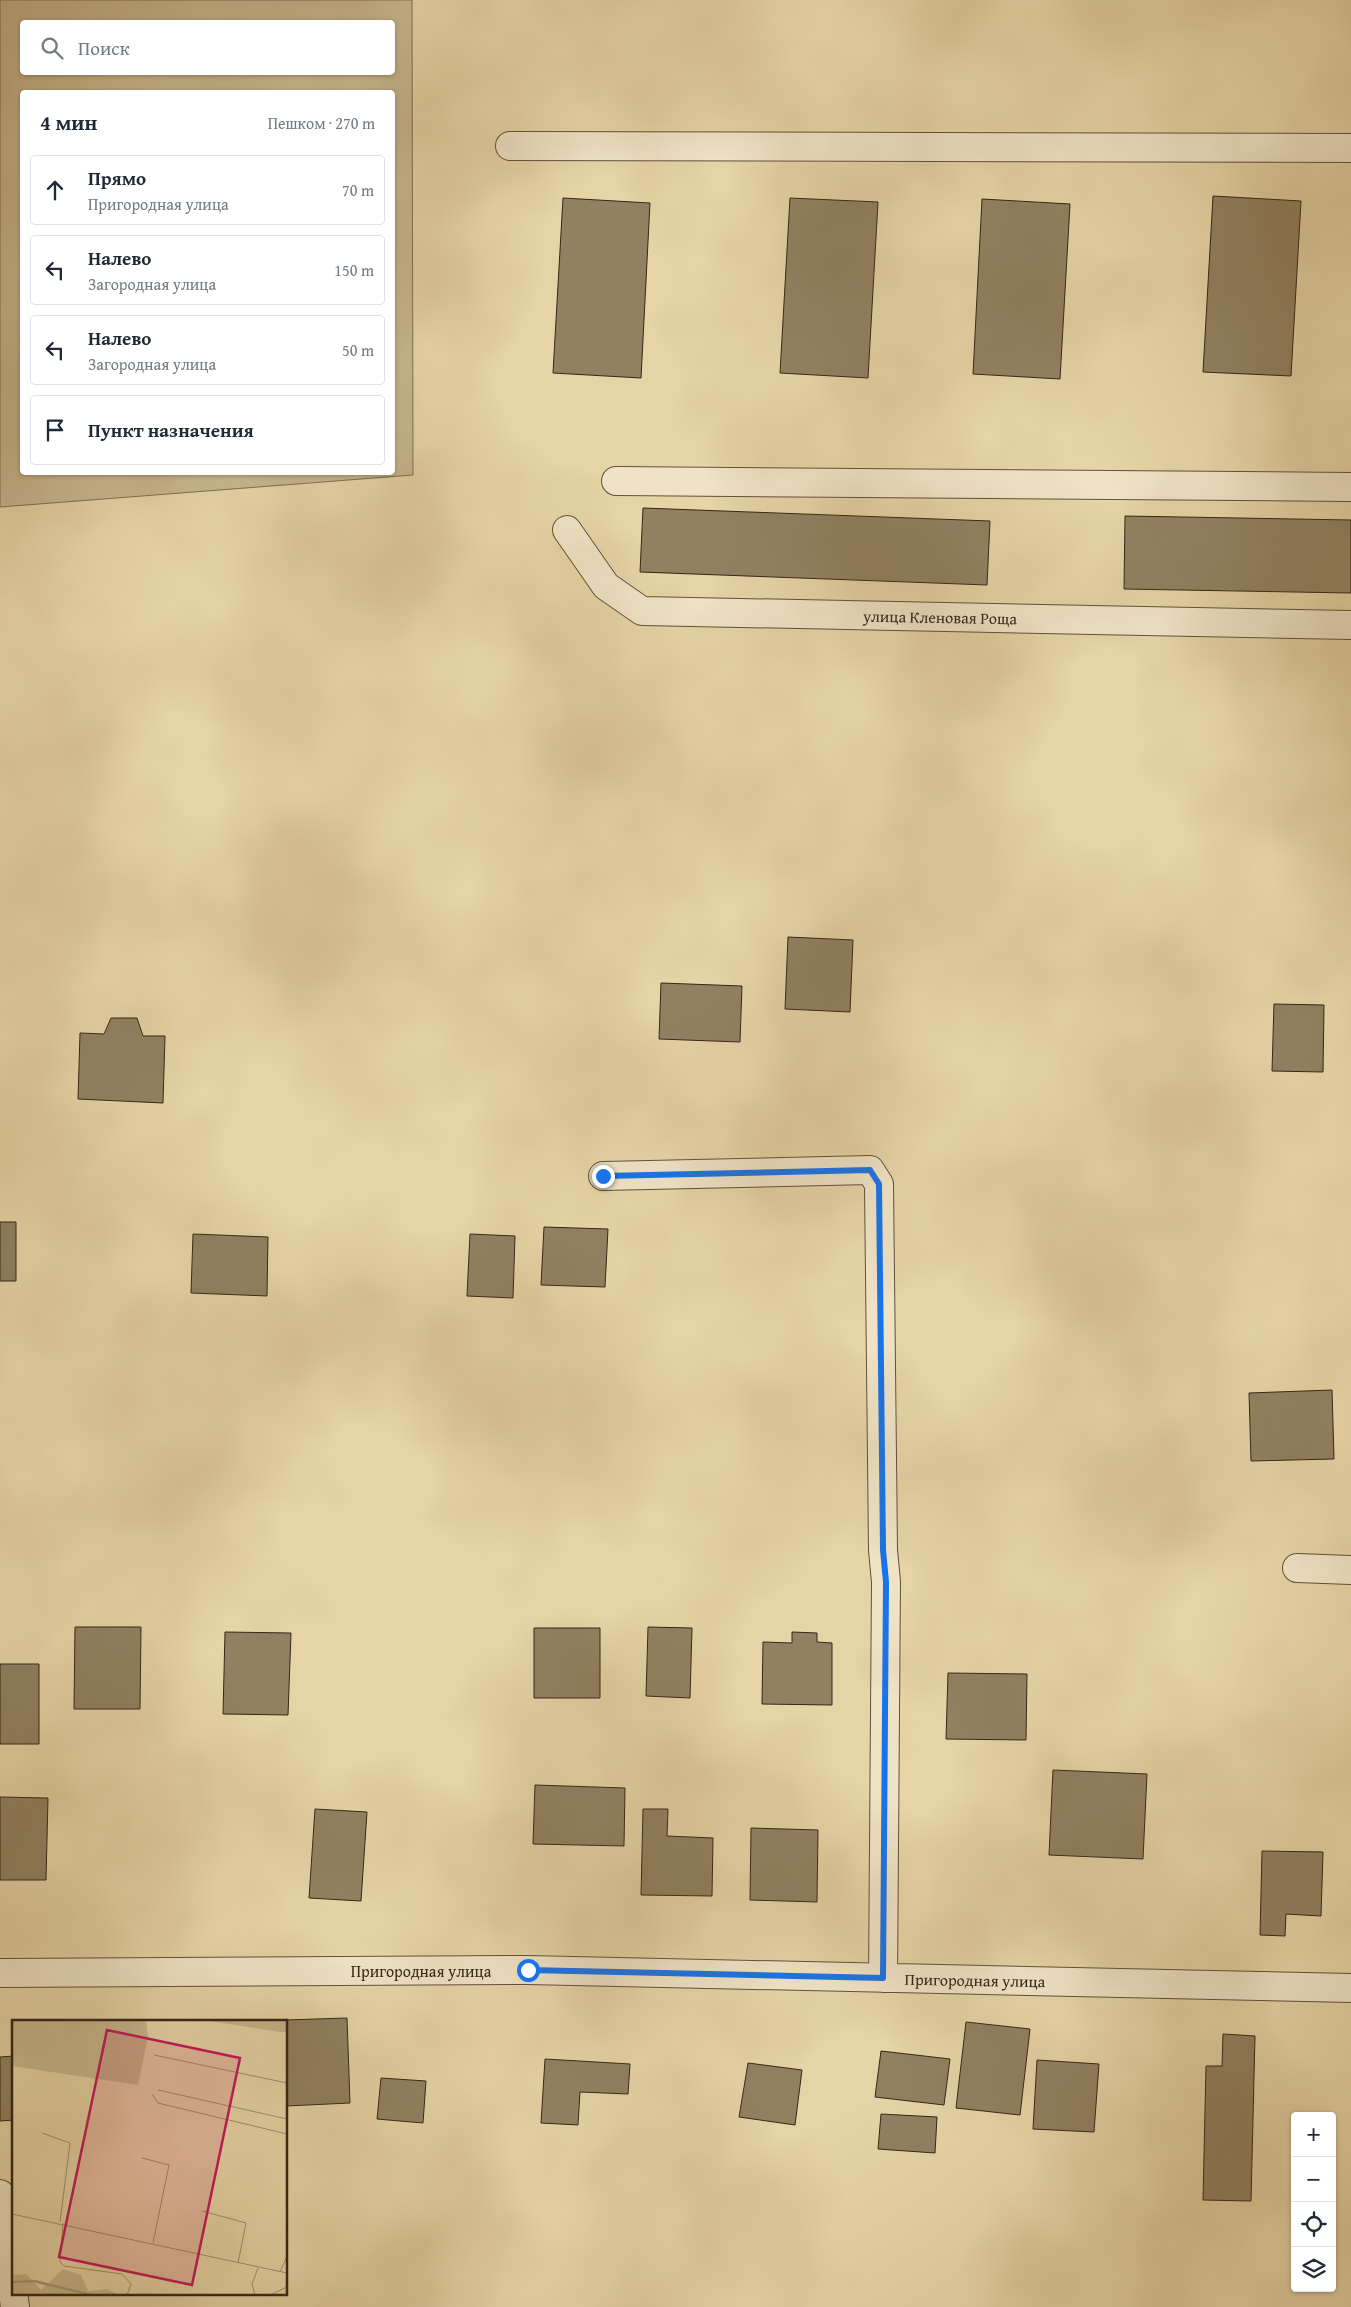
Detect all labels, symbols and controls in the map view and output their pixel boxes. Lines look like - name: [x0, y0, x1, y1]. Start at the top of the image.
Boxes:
- search box: [20, 20, 395, 75]
- icon: search: [38, 34, 66, 62]
- text: Поиск: [78, 34, 130, 62]
- text: 4 мин: [40, 107, 97, 138]
- text: Пешком · 270 m: [268, 111, 375, 135]
- text: Прямо: [88, 164, 146, 192]
- icon: ahead: [41, 176, 69, 204]
- text: 70 m: [342, 178, 374, 202]
- text: Пригородная улица: [88, 192, 229, 216]
- text: Налево: [88, 244, 151, 272]
- icon: left: [41, 256, 69, 284]
- text: 150 m: [334, 258, 374, 282]
- text: Загородная улица: [88, 272, 216, 296]
- text: Налево: [88, 324, 151, 352]
- icon: left: [41, 336, 69, 364]
- text: 50 m: [342, 338, 374, 362]
- text: Загородная улица: [88, 352, 216, 376]
- icon: arrive: [41, 416, 69, 444]
- text: Пункт назначения: [88, 416, 254, 444]
- street label: улица Кленовая Роща: [862, 604, 1018, 630]
- route end: [592, 1165, 615, 1188]
- street label: Пригородная улица: [351, 1959, 492, 1983]
- route start: [517, 1959, 540, 1982]
- street label: Пригородная улица: [905, 1967, 1046, 1993]
- inset map: [12, 2020, 288, 2294]
- map controls: [1291, 2112, 1336, 2292]
- button: +: [1291, 2112, 1336, 2157]
- button: −: [1291, 2157, 1336, 2202]
- button: locate: [1291, 2202, 1336, 2247]
- button: layers: [1291, 2247, 1336, 2292]

